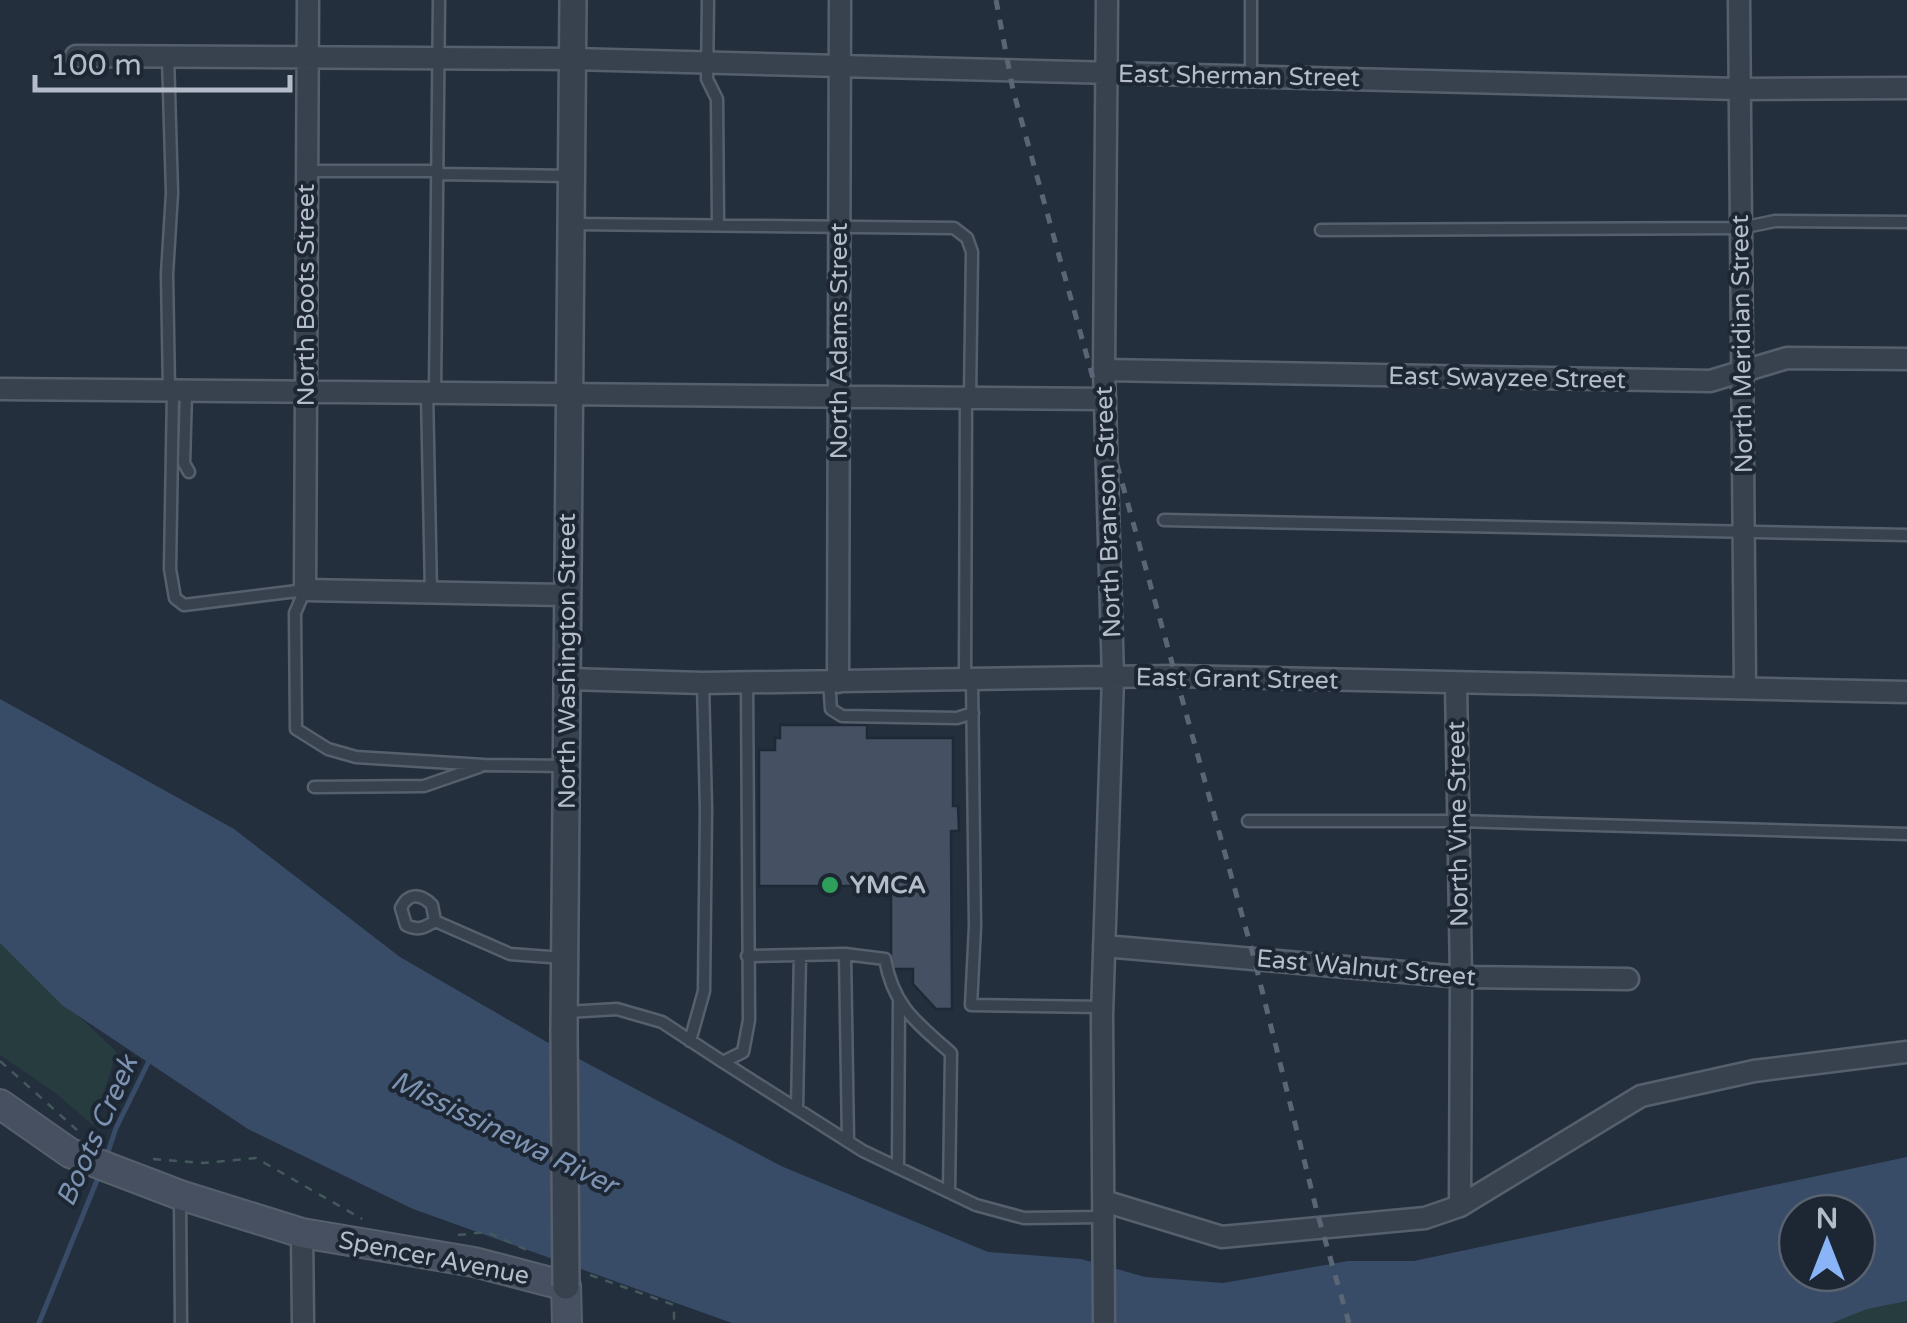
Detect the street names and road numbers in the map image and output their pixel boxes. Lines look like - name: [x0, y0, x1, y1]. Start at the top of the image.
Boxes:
- street label: East Sherman Street: [1118, 59, 1361, 93]
- street label: North Boots Street: [291, 183, 321, 406]
- street label: North Meridian Street: [1725, 214, 1759, 474]
- street label: North Adams Street: [824, 222, 854, 459]
- street label: East Swayzee Street: [1388, 361, 1627, 395]
- street label: North Branson Street: [1089, 385, 1127, 639]
- street label: North Washington Street: [552, 512, 582, 809]
- street label: East Grant Street: [1135, 662, 1339, 696]
- street label: North Vine Street: [1441, 720, 1475, 927]
- street label: East Walnut Street: [1255, 943, 1477, 993]
- street label: Spencer Avenue: [336, 1225, 532, 1291]

